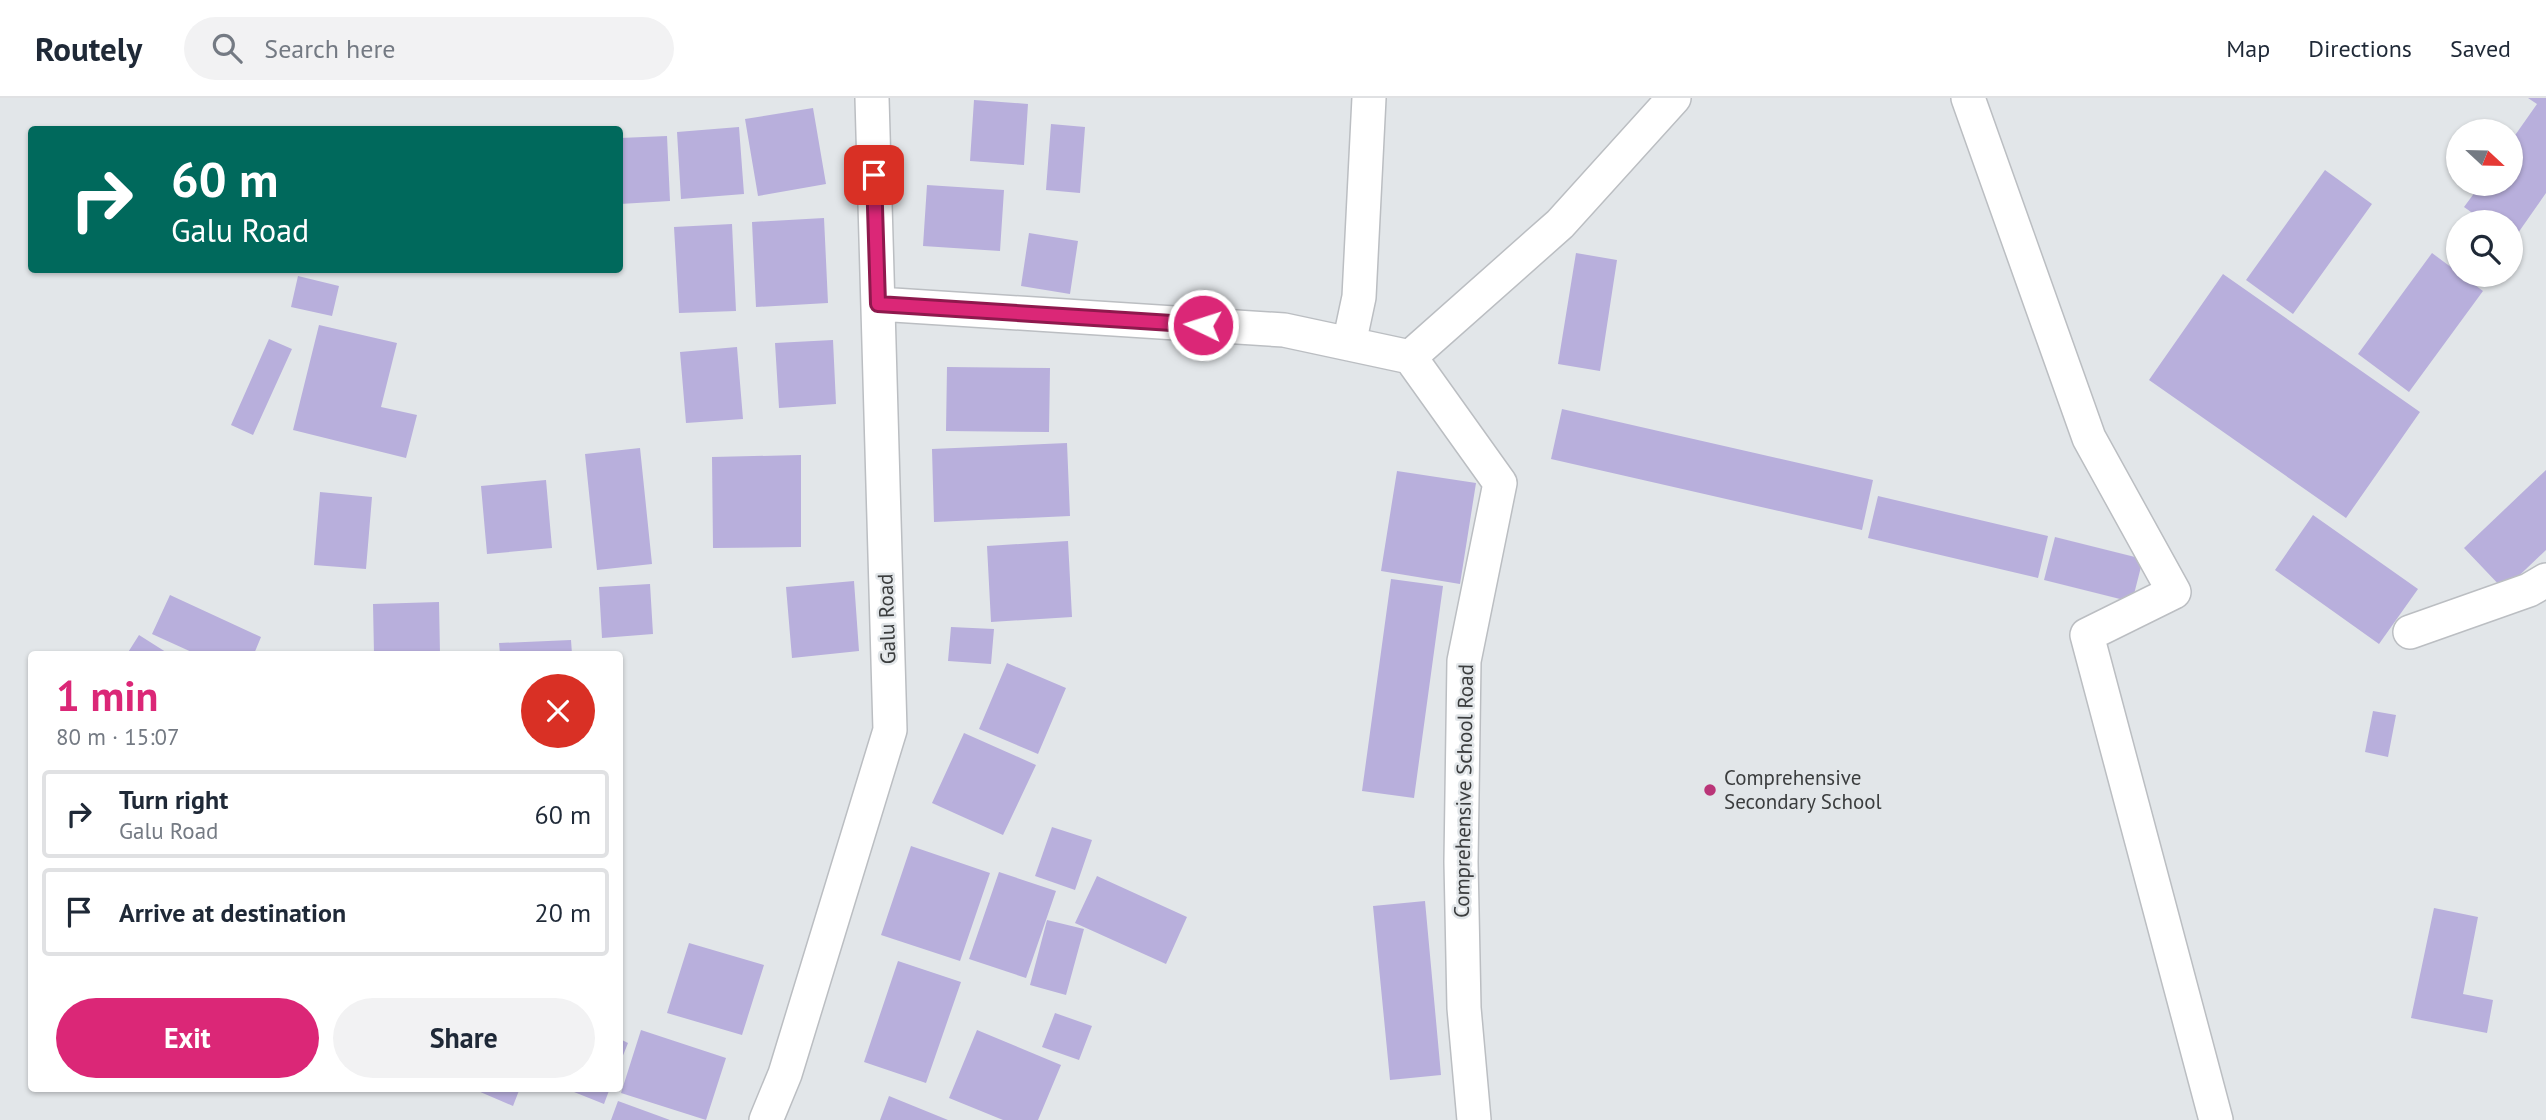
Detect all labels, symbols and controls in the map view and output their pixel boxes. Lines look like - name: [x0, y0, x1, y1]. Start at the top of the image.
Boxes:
- search box: [184, 17, 674, 80]
- text: Routely: [35, 27, 142, 70]
- icon: search: [208, 29, 246, 67]
- text: Search here: [264, 32, 395, 65]
- text: Map: [2226, 33, 2270, 64]
- text: Directions: [2308, 33, 2412, 64]
- text: Saved: [2450, 33, 2511, 64]
- north arrow: [2446, 119, 2524, 196]
- map controls: [2446, 119, 2523, 287]
- pin: [844, 145, 904, 205]
- text: 60 m: [171, 147, 278, 211]
- icon: right: [56, 154, 147, 245]
- icon: arrive: [855, 156, 893, 194]
- text: Galu Road: [171, 209, 309, 251]
- button: search: [2446, 210, 2523, 287]
- position arrow: [1166, 288, 1240, 362]
- street label: Galu Road: [871, 573, 902, 665]
- street label: Comprehensive School Road: [1448, 664, 1479, 918]
- text: 1 min: [56, 668, 158, 723]
- button: close: [521, 674, 595, 748]
- text: 80 m · 15:07: [56, 722, 180, 751]
- place label: Comprehensive Secondary School: [1724, 764, 1882, 815]
- marker: Comprehensive Secondary School: [1702, 782, 1718, 798]
- text: Turn right: [119, 783, 228, 816]
- icon: right: [60, 795, 98, 833]
- text: 60 m: [535, 798, 591, 831]
- text: Galu Road: [119, 816, 218, 845]
- icon: arrive: [60, 893, 98, 931]
- text: Arrive at destination: [119, 896, 346, 929]
- text: 20 m: [535, 896, 591, 929]
- button: Exit: [56, 998, 319, 1078]
- button: Share: [333, 998, 595, 1078]

